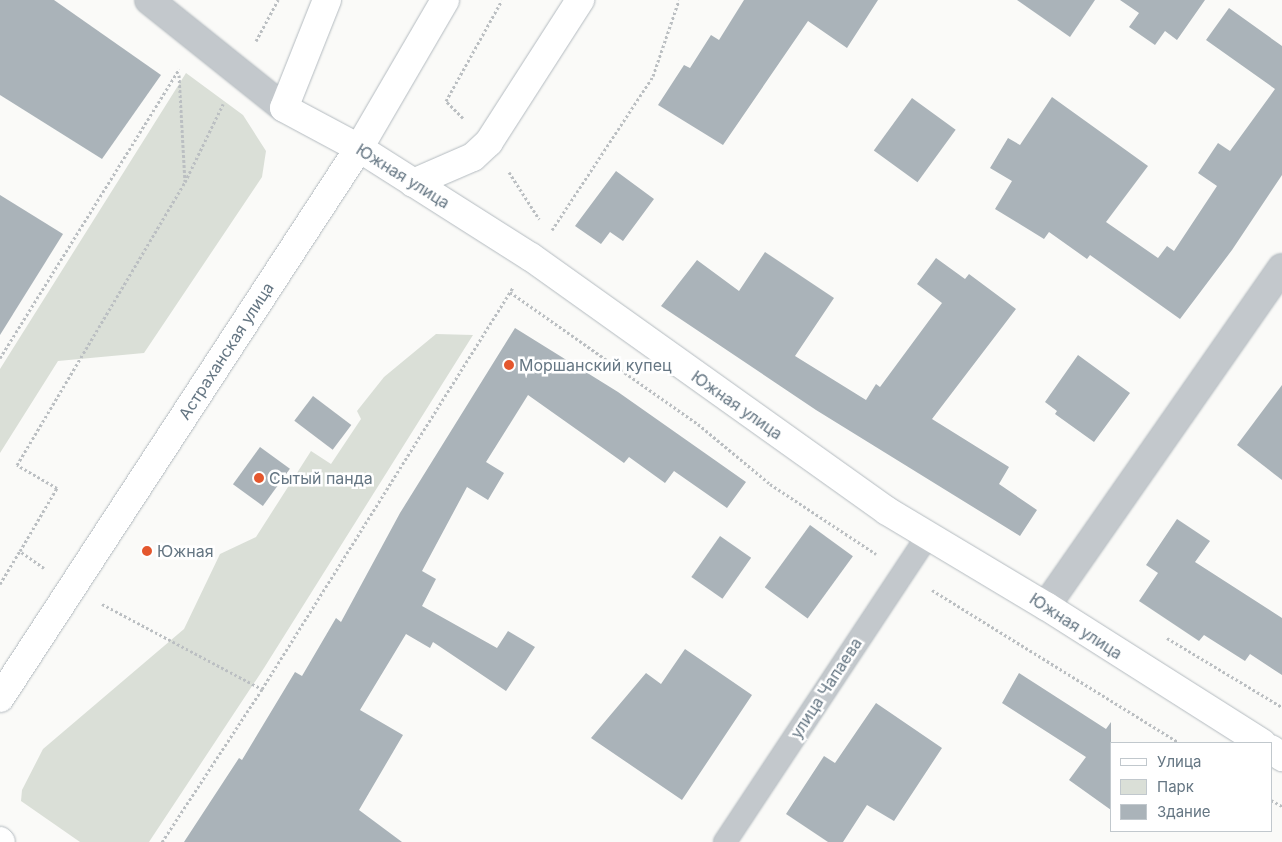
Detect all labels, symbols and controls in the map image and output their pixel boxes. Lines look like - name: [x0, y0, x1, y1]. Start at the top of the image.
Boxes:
- street label: Южная улица: [353, 140, 453, 212]
- street label: Астраханская улица: [174, 279, 278, 423]
- place label: Моршанский купец: [519, 355, 672, 375]
- marker: Моршанский купец: [503, 359, 515, 371]
- street label: Южная улица: [688, 367, 786, 443]
- place label: Сытый панда: [269, 468, 373, 488]
- marker: Сытый панда: [253, 472, 265, 484]
- place label: Южная: [157, 541, 214, 561]
- marker: Южная: [141, 545, 153, 557]
- street label: Южная улица: [1026, 589, 1126, 663]
- street label: улица Чапаева: [786, 634, 866, 742]
- legend: [1110, 742, 1272, 832]
- text: Улица: [1157, 752, 1201, 771]
- text: Парк: [1157, 777, 1194, 796]
- text: Здание: [1157, 802, 1211, 821]

